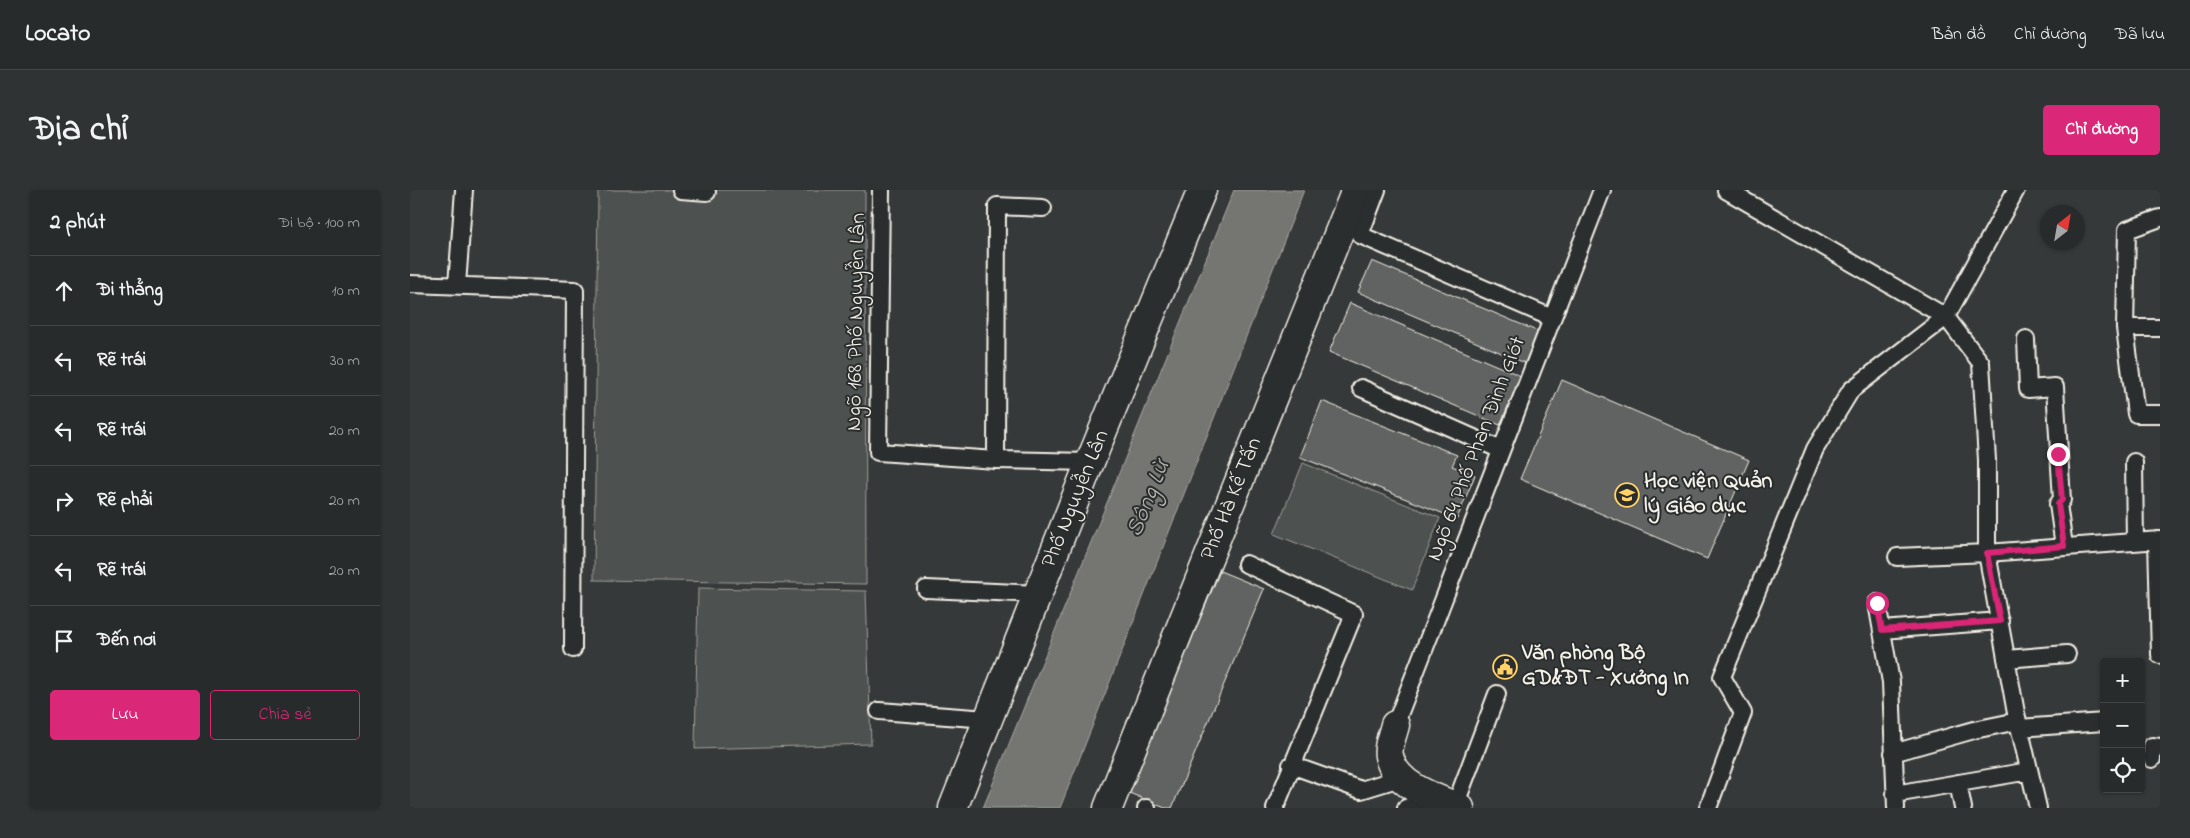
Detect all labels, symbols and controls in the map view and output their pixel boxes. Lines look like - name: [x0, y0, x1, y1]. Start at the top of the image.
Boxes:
- text: Locato: [25, 17, 91, 52]
- text: Bản đồ: [1932, 22, 1986, 48]
- text: Chỉ đường: [2014, 22, 2087, 48]
- text: Đã lưu: [2115, 22, 2165, 48]
- text: Địa chỉ: [30, 105, 128, 156]
- button: Chỉ đường: [2043, 105, 2160, 155]
- north arrow: [2040, 205, 2085, 250]
- text: 2 phút: [50, 208, 105, 238]
- text: Đi bộ · 100 m: [278, 211, 360, 235]
- street label: Ngõ 168 Phố Nguyễn Lân: [839, 213, 876, 431]
- icon: ahead: [50, 277, 78, 305]
- text: Đi thẳng: [97, 277, 163, 304]
- text: 10 m: [332, 279, 360, 303]
- street label: Ngõ 64 Phố Phan Đình Giót: [1419, 331, 1536, 566]
- icon: left: [50, 347, 78, 375]
- text: Rẽ trái: [97, 347, 146, 374]
- text: 30 m: [330, 349, 360, 373]
- icon: left: [50, 417, 78, 445]
- text: Rẽ trái: [97, 417, 146, 444]
- text: 20 m: [329, 419, 360, 443]
- street label: Phố Nguyễn Lân: [1034, 425, 1119, 573]
- street label: Phố Hà Kế Tấn: [1193, 433, 1271, 565]
- route end: [2047, 443, 2070, 466]
- water label: Sông Lừ: [1118, 453, 1181, 542]
- place label: Học viện Quản lý Giáo dục: [1644, 466, 1772, 524]
- school or university icon: Học viện Quản lý Giáo dục: [1614, 482, 1640, 508]
- icon: right: [50, 487, 78, 515]
- text: Rẽ phải: [97, 487, 153, 514]
- text: 20 m: [329, 489, 360, 513]
- icon: left: [50, 557, 78, 585]
- text: Rẽ trái: [97, 557, 146, 584]
- text: 20 m: [329, 559, 360, 583]
- route start: [1866, 592, 1889, 615]
- icon: arrive: [50, 627, 78, 655]
- text: Đến nơi: [97, 627, 156, 654]
- place label: Văn phòng Bộ GD&ĐT - Xưởng In: [1521, 638, 1689, 696]
- public building icon: Văn phòng Bộ GD&ĐT - Xưởng In: [1492, 654, 1518, 680]
- map controls: [2100, 658, 2145, 793]
- button: +: [2100, 658, 2145, 703]
- button: Lưu: [50, 690, 200, 740]
- button: Chia sẻ: [210, 690, 360, 740]
- button: −: [2100, 703, 2145, 748]
- button: locate: [2100, 748, 2145, 793]

